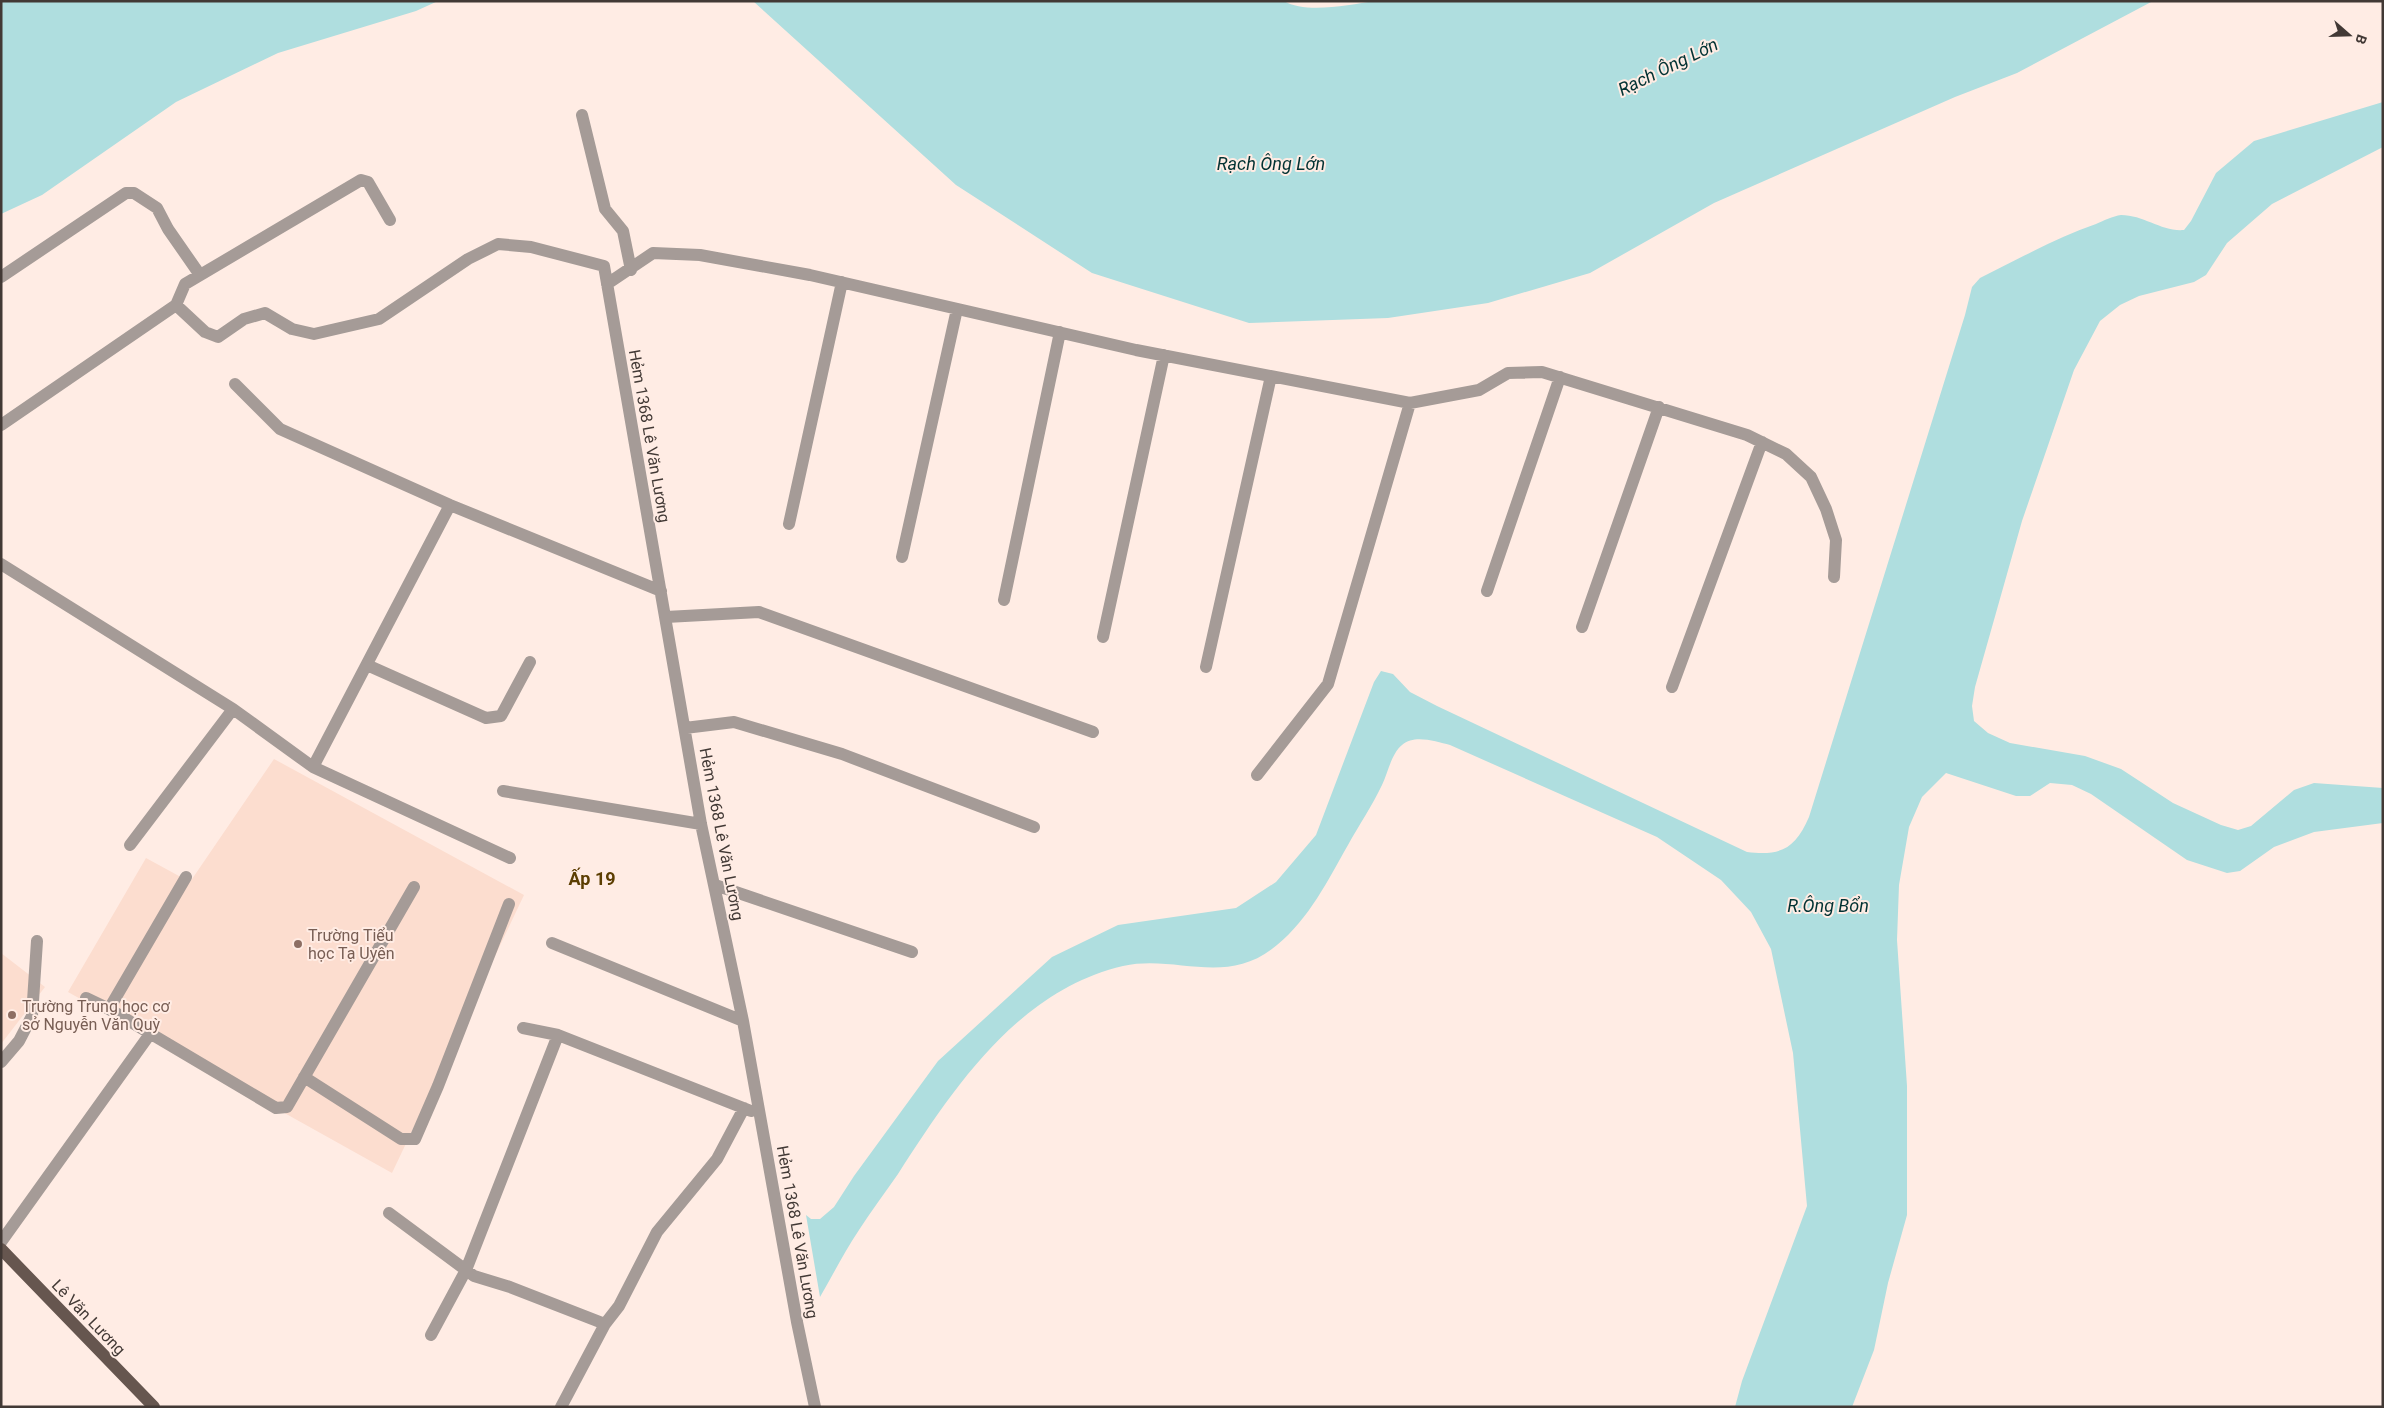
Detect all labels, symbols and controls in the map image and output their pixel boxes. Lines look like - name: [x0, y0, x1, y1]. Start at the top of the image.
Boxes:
- north arrow: [2324, 10, 2374, 60]
- water label: Rạch Ông Lớn: [1614, 33, 1721, 100]
- text: B: [2352, 33, 2370, 46]
- water label: Rạch Ông Lớn: [1217, 153, 1325, 174]
- street label: Hẻm 1368 Lê Văn Lương: [625, 348, 674, 524]
- street label: Hẻm 1368 Lê Văn Lương: [695, 746, 748, 922]
- district label: Ấp 19: [568, 867, 616, 889]
- water label: R.Ông Bổn: [1787, 895, 1869, 916]
- place label: Trường Tiểu học Tạ Uyên: [308, 926, 394, 963]
- marker: Trường Tiểu học Tạ Uyên: [292, 938, 304, 950]
- place label: Trường Trung học cơ sở Nguyễn Văn Quỳ: [22, 997, 171, 1034]
- marker: Trường Trung học cơ sở Nguyễn Văn Quỳ: [6, 1009, 18, 1021]
- street label: Hẻm 1368 Lê Văn Lương: [773, 1144, 822, 1320]
- street label: Lê Văn Lương: [48, 1276, 129, 1359]

